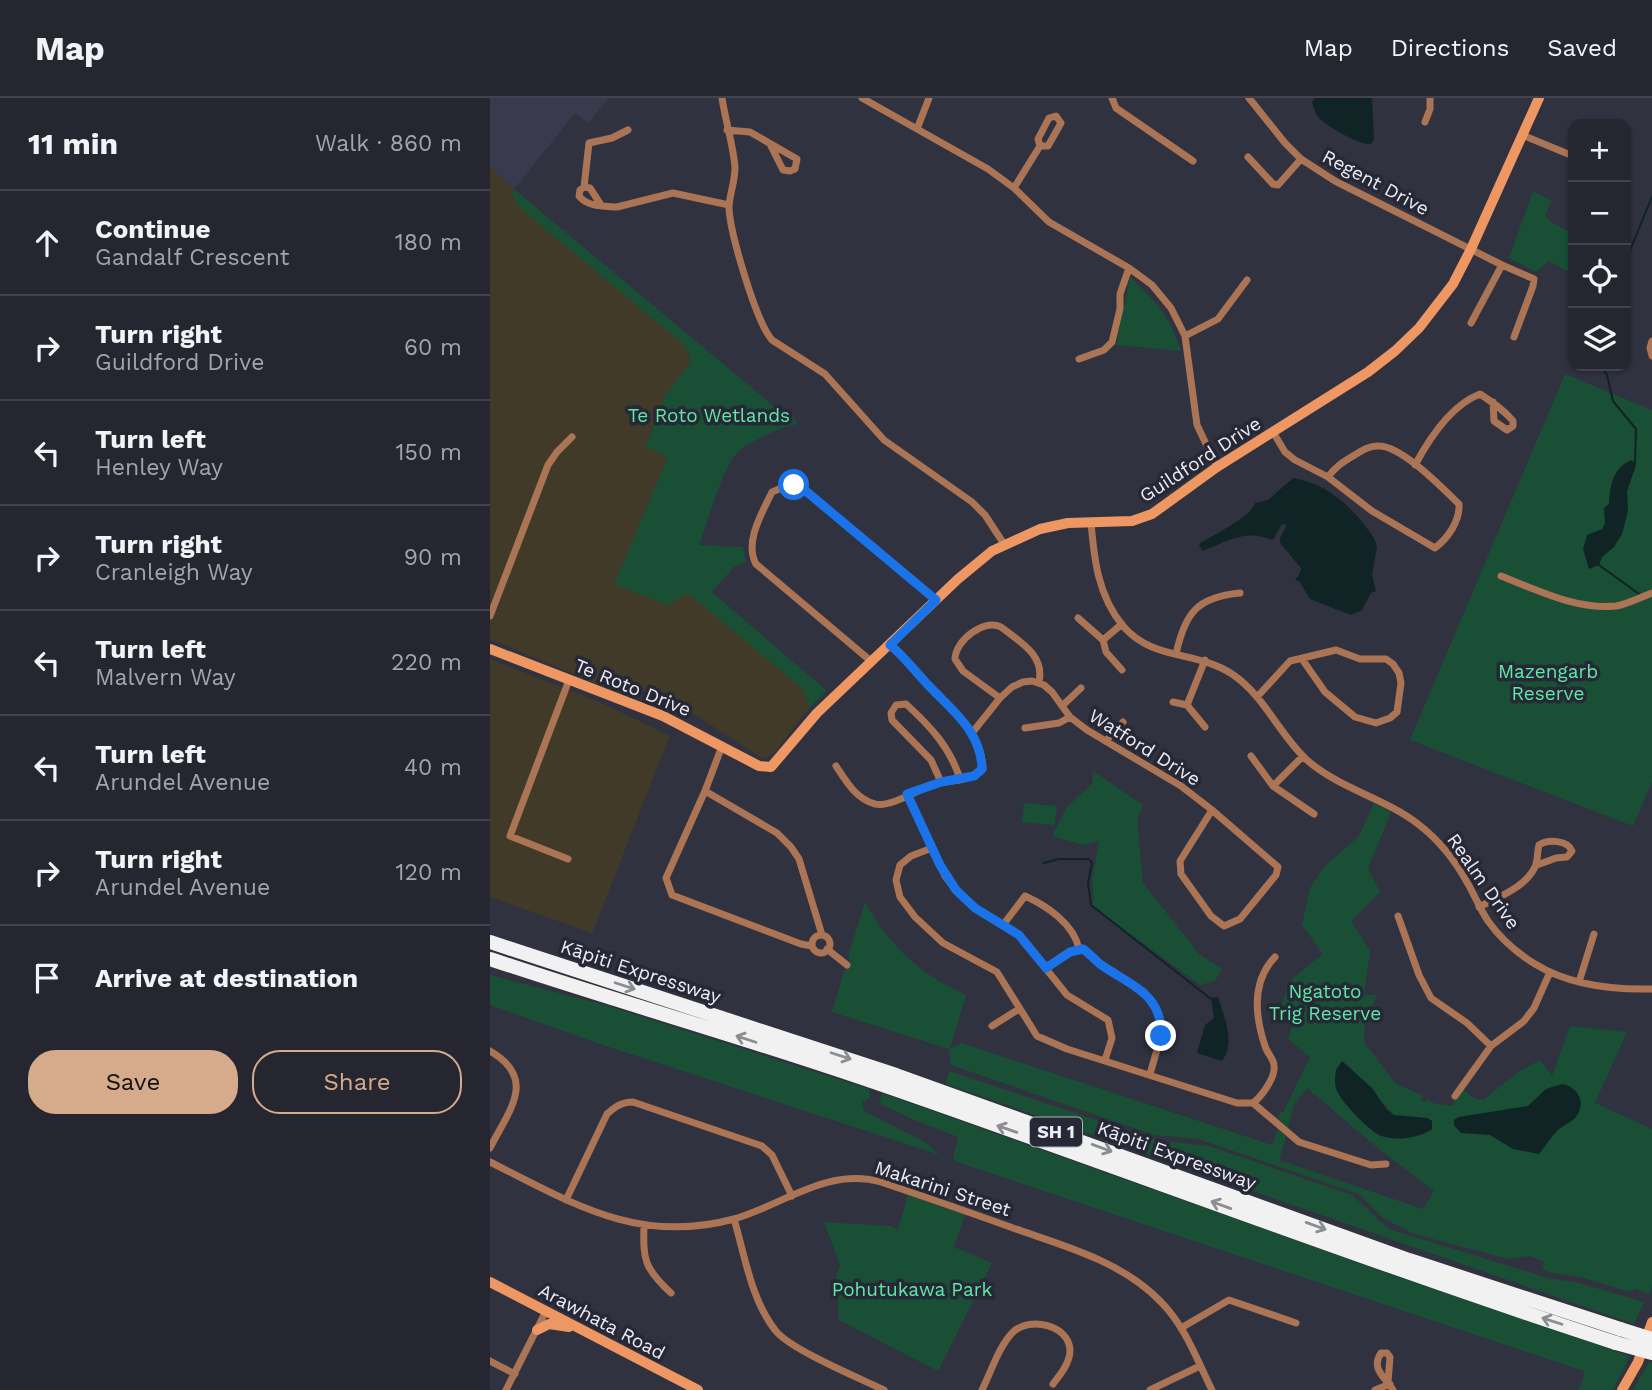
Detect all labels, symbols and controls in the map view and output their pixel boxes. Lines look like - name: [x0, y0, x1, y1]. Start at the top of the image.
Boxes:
- text: Map: [35, 29, 105, 68]
- text: Map: [1304, 34, 1353, 62]
- text: Directions: [1391, 34, 1509, 62]
- text: Saved: [1547, 34, 1617, 62]
- map controls: [1568, 119, 1631, 371]
- button: +: [1568, 119, 1631, 182]
- text: 11 min: [28, 126, 118, 161]
- text: Walk · 860 m: [315, 130, 462, 157]
- street label: Regent Drive: [1318, 145, 1433, 220]
- button: −: [1568, 182, 1631, 245]
- text: Continue: [95, 214, 211, 244]
- icon: ahead: [28, 224, 66, 262]
- text: 180 m: [395, 229, 462, 256]
- text: Gandalf Crescent: [95, 244, 289, 271]
- button: locate: [1568, 245, 1631, 308]
- button: layers: [1568, 308, 1631, 371]
- text: Turn right: [95, 319, 222, 349]
- icon: right: [28, 329, 66, 367]
- text: 60 m: [404, 334, 462, 361]
- text: Guildford Drive: [95, 349, 264, 376]
- park label: Te Roto Wetlands: [628, 404, 790, 427]
- street label: Guildford Drive: [1135, 412, 1265, 507]
- text: Turn left: [95, 424, 206, 454]
- icon: left: [28, 434, 66, 472]
- text: 150 m: [396, 439, 462, 466]
- text: Henley Way: [95, 454, 223, 481]
- route start: [778, 469, 809, 500]
- text: Turn right: [95, 529, 222, 559]
- icon: right: [28, 539, 66, 577]
- text: 90 m: [404, 544, 462, 571]
- text: Cranleigh Way: [95, 559, 253, 586]
- text: Turn left: [95, 634, 206, 664]
- icon: left: [28, 644, 66, 682]
- text: 220 m: [391, 649, 462, 676]
- street label: Te Roto Drive: [571, 654, 694, 721]
- park label: Mazengarb Reserve: [1498, 660, 1598, 705]
- text: Malvern Way: [95, 664, 236, 691]
- street label: Watford Drive: [1085, 704, 1205, 791]
- text: Turn left: [95, 739, 206, 769]
- icon: left: [28, 749, 66, 787]
- text: 40 m: [404, 754, 462, 781]
- text: Arundel Avenue: [95, 769, 270, 796]
- street label: Realm Drive: [1442, 829, 1525, 934]
- text: Turn right: [95, 844, 222, 874]
- icon: right: [28, 854, 66, 892]
- text: 120 m: [396, 859, 462, 886]
- text: Arundel Avenue: [95, 874, 270, 901]
- street label: Kāpiti Expressway: [558, 935, 724, 1008]
- icon: arrive: [28, 959, 66, 997]
- text: Arrive at destination: [95, 963, 358, 993]
- one-way arrow: [614, 980, 636, 993]
- park label: Ngatoto Trig Reserve: [1269, 980, 1381, 1025]
- route end: [1145, 1020, 1176, 1051]
- one-way arrow: [735, 1032, 757, 1044]
- button: Save: [28, 1050, 238, 1114]
- button: Share: [252, 1050, 462, 1114]
- one-way arrow: [830, 1051, 852, 1064]
- street label: Kāpiti Expressway: [1094, 1116, 1259, 1195]
- road number: SH 1: [1030, 1118, 1082, 1147]
- one-way arrow: [997, 1121, 1019, 1134]
- one-way arrow: [1091, 1143, 1113, 1155]
- street label: Makarini Street: [872, 1156, 1014, 1221]
- one-way arrow: [1211, 1198, 1233, 1210]
- one-way arrow: [1304, 1221, 1326, 1233]
- street label: Arawhata Road: [535, 1278, 669, 1364]
- park label: Pohutukawa Park: [832, 1278, 992, 1301]
- one-way arrow: [1541, 1314, 1563, 1327]

